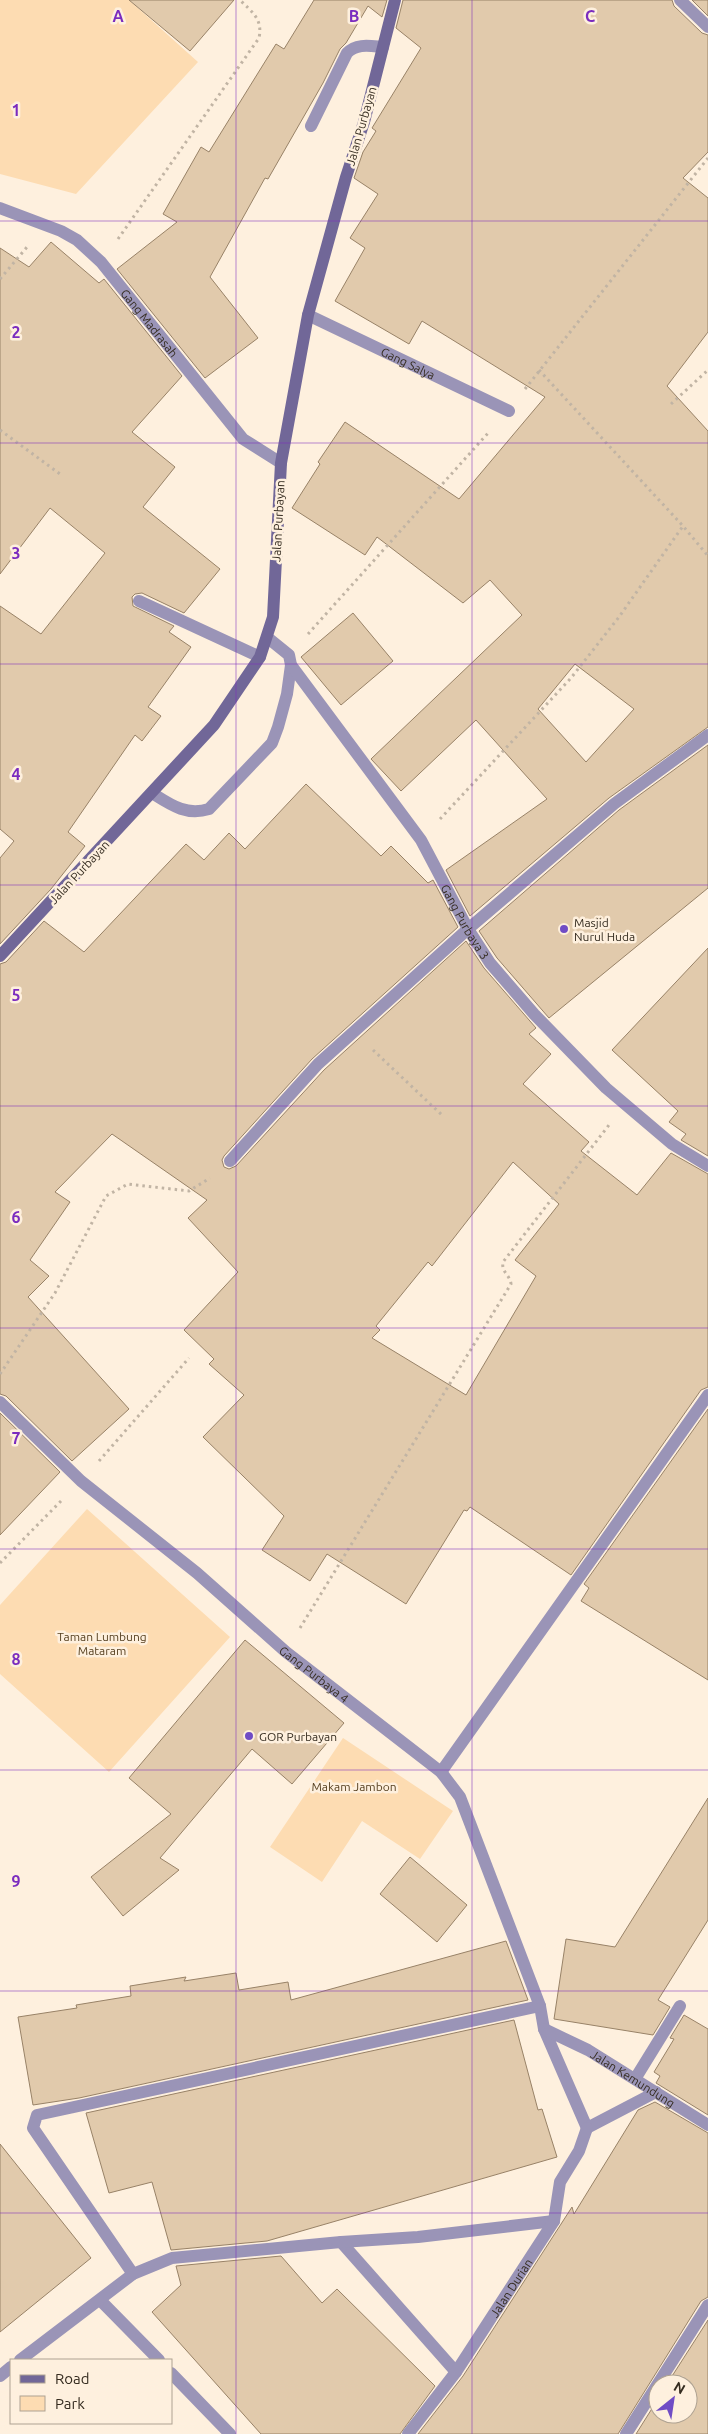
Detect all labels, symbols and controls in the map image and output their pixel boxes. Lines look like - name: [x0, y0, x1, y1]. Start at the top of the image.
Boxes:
- text: A: [112, 7, 124, 25]
- text: B: [349, 7, 359, 25]
- text: C: [585, 7, 595, 25]
- street label: Jalan Purbayan: [344, 85, 378, 167]
- text: 1: [11, 101, 21, 119]
- street label: Gang Madrasah: [119, 286, 181, 359]
- text: 2: [11, 323, 21, 341]
- street label: Gang Salya: [379, 344, 437, 381]
- street label: Jalan Purbayan: [269, 480, 287, 562]
- text: 3: [11, 544, 21, 562]
- text: 4: [11, 765, 21, 783]
- street label: Jalan Purbayan: [46, 838, 112, 906]
- street label: Gang Purbaya 3: [439, 882, 492, 961]
- place label: Masjid Nurul Huda: [574, 916, 635, 943]
- marker: Masjid Nurul Huda: [558, 923, 570, 935]
- text: 5: [11, 986, 21, 1004]
- text: 6: [11, 1208, 21, 1226]
- text: 7: [11, 1429, 21, 1447]
- park label: Taman Lumbung Mataram: [57, 1630, 147, 1657]
- street label: Gang Purbaya 4: [277, 1643, 352, 1705]
- text: 8: [11, 1650, 21, 1668]
- marker: GOR Purbayan: [243, 1730, 255, 1742]
- place label: GOR Purbayan: [259, 1730, 337, 1743]
- park label: Makam Jambon: [311, 1780, 397, 1793]
- text: 9: [11, 1872, 21, 1890]
- street label: Jalan Kemundung: [589, 2047, 678, 2109]
- street label: Jalan Durian: [487, 2256, 534, 2319]
- legend: [10, 2359, 172, 2424]
- text: Road: [55, 2370, 90, 2387]
- north arrow: [648, 2374, 698, 2424]
- text: N: [671, 2378, 688, 2397]
- text: Park: [55, 2395, 85, 2412]

